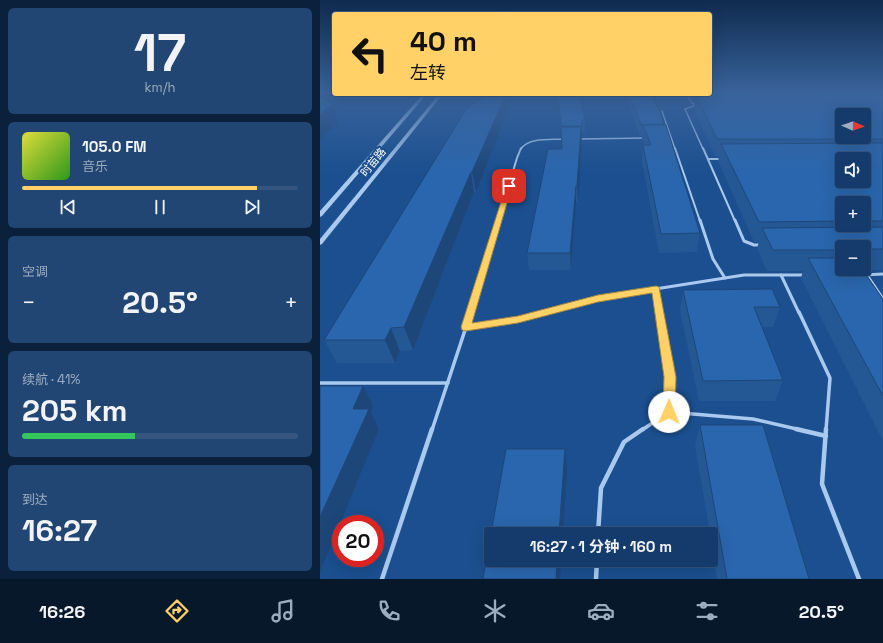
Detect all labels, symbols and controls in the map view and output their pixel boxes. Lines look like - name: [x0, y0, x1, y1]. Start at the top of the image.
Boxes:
- text: 17: [134, 20, 186, 86]
- text: 40 m: [410, 23, 477, 59]
- icon: left: [344, 28, 396, 80]
- text: 左转: [410, 61, 446, 84]
- text: km/h: [145, 79, 175, 96]
- north arrow: [835, 108, 871, 144]
- map controls: [835, 108, 871, 276]
- text: 105.0 FM: [82, 137, 147, 156]
- street label: 时苗路: [357, 145, 389, 179]
- button: sound: [835, 152, 871, 188]
- text: 音乐: [82, 158, 108, 175]
- pin: [492, 169, 526, 203]
- icon: arrive: [498, 175, 520, 197]
- icon: previous: [57, 196, 79, 218]
- icon: pause: [149, 196, 171, 218]
- icon: next: [241, 196, 263, 218]
- button: +: [835, 196, 871, 232]
- button: −: [835, 240, 871, 276]
- text: 空调: [22, 263, 48, 280]
- text: 20.5°: [122, 283, 198, 322]
- text: −: [22, 288, 36, 316]
- text: +: [284, 288, 298, 316]
- text: 续航 · 41%: [22, 371, 80, 388]
- text: 205 km: [22, 391, 127, 430]
- position arrow: [648, 391, 690, 433]
- text: 到达: [22, 491, 48, 508]
- text: 16:27: [22, 511, 97, 550]
- speed limit sign: 20: [332, 515, 384, 567]
- text: 16:27 · 1 分钟 · 160 m: [530, 537, 672, 556]
- icon: directions: [163, 597, 191, 625]
- icon: music: [269, 597, 297, 625]
- icon: phone: [375, 597, 403, 625]
- icon: climate: [481, 597, 509, 625]
- icon: car: [587, 597, 615, 625]
- icon: filters: [693, 597, 721, 625]
- text: 16:26: [39, 600, 85, 623]
- text: 20.5°: [799, 600, 844, 623]

